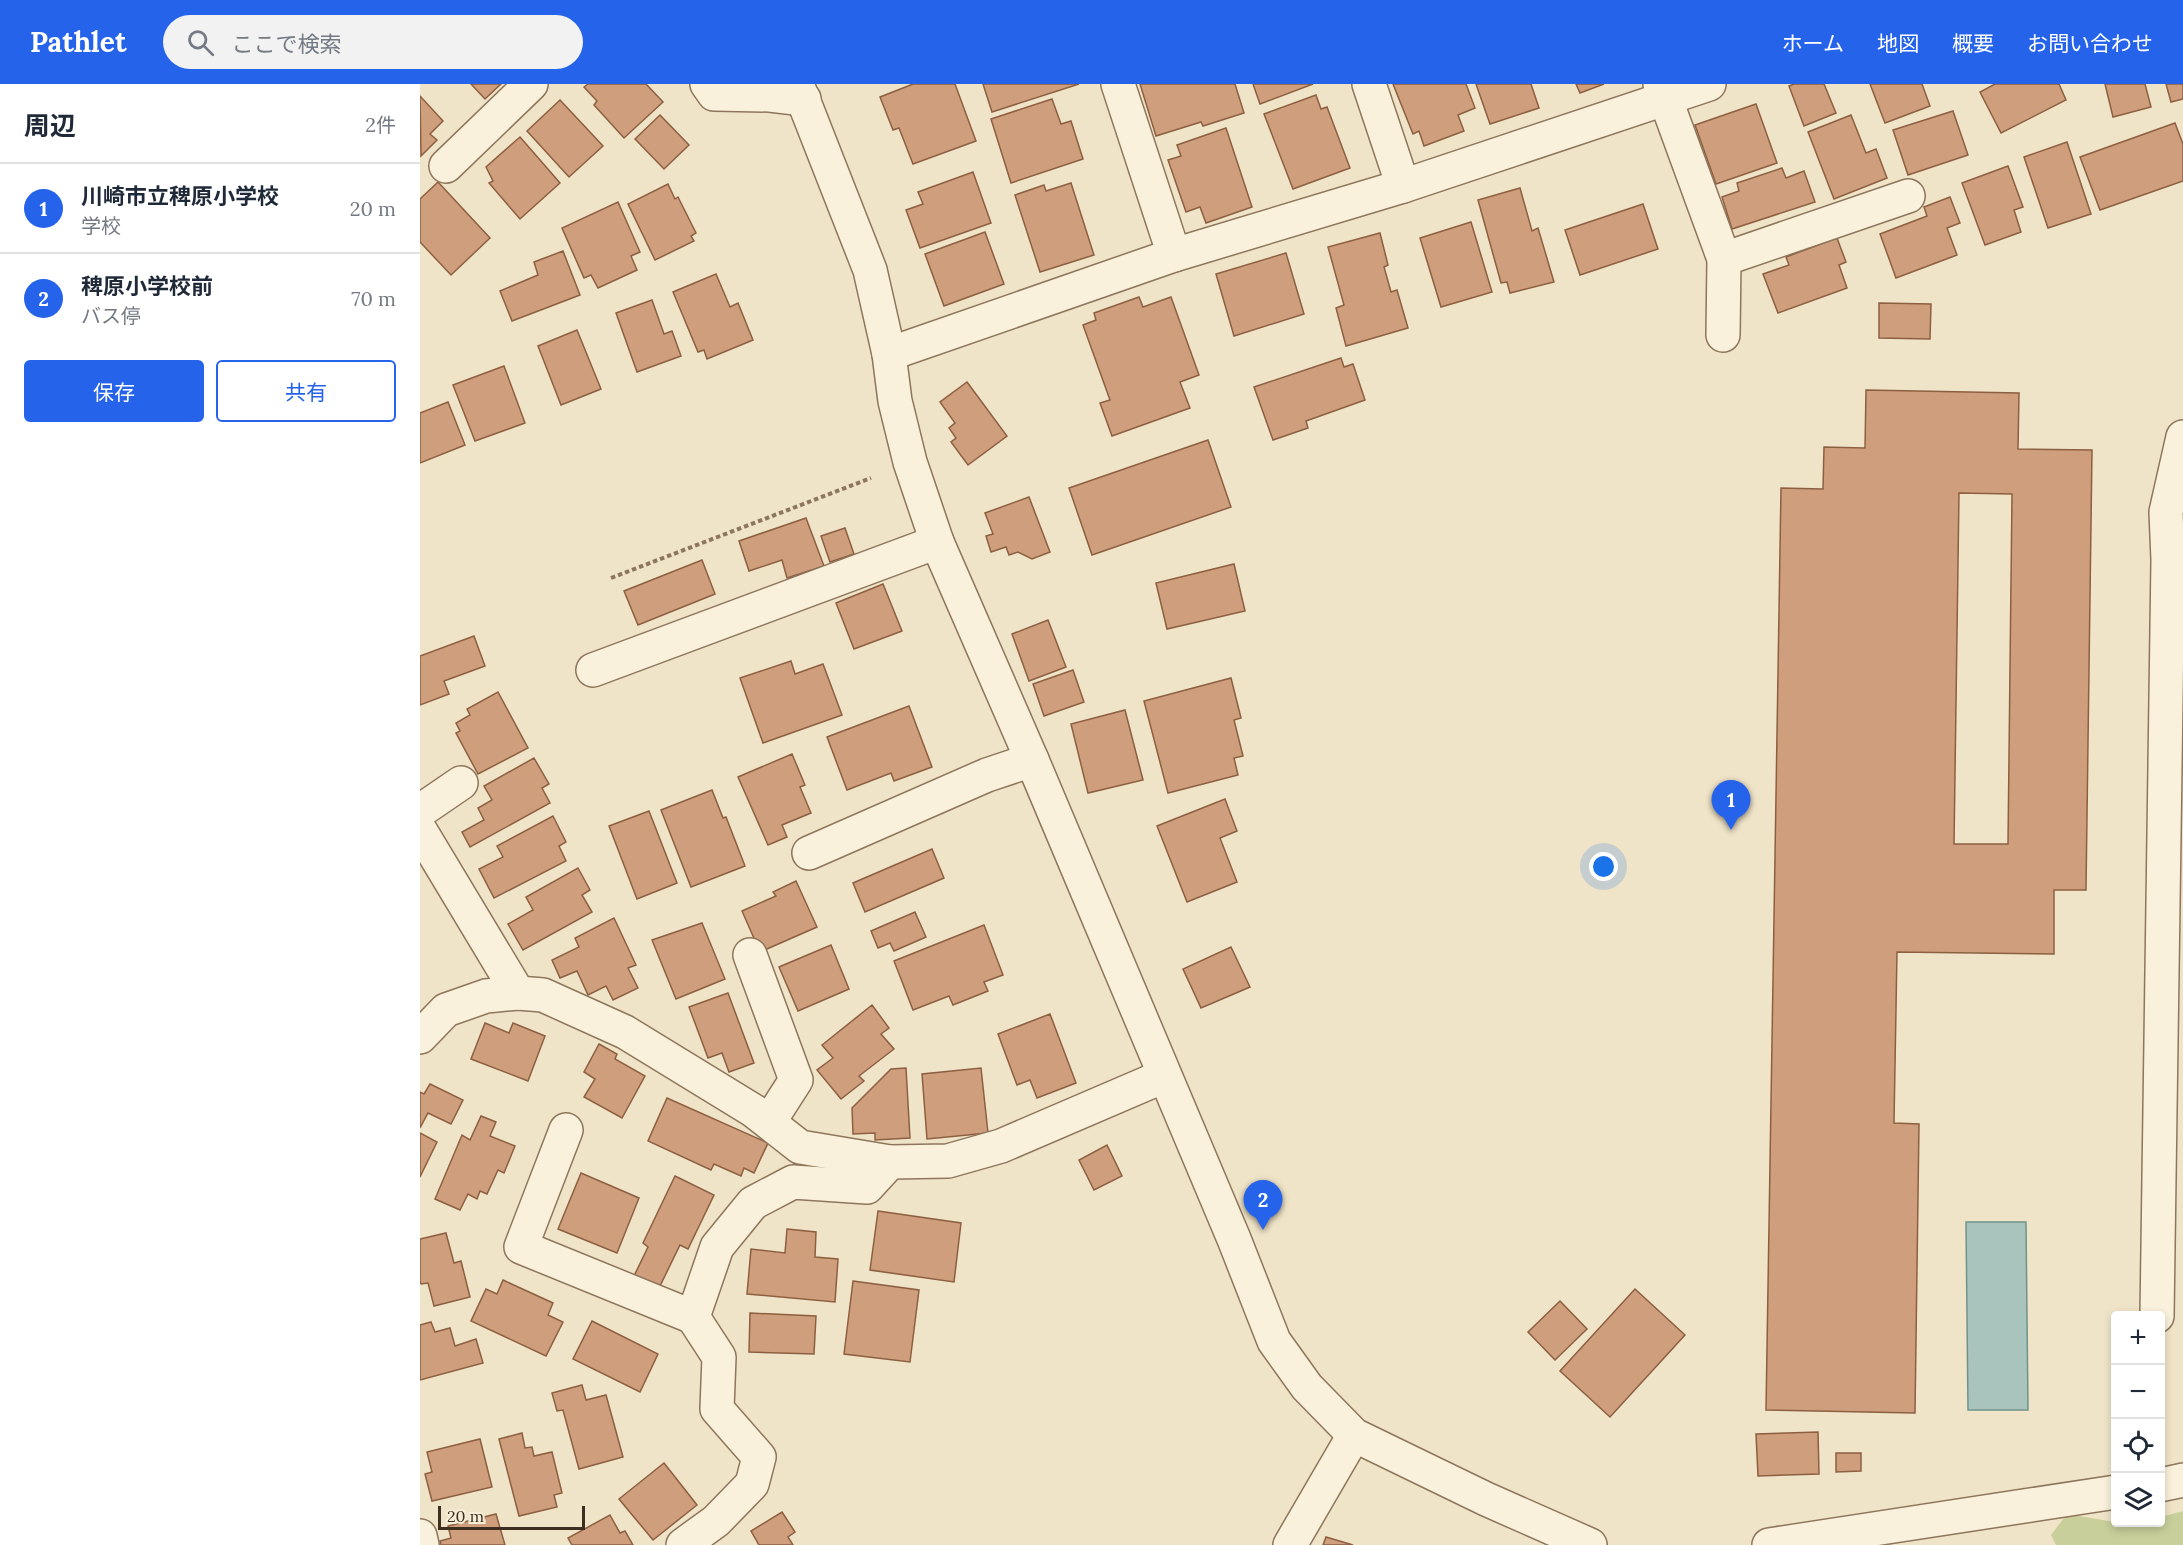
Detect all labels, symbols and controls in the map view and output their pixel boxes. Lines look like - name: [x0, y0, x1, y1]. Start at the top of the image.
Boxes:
- search box: [163, 15, 583, 69]
- text: Pathlet: [30, 24, 127, 60]
- icon: search: [184, 26, 217, 59]
- text: ここで検索: [232, 30, 342, 58]
- text: ホーム: [1782, 30, 1844, 57]
- text: 地図: [1877, 30, 1919, 57]
- text: 概要: [1952, 30, 1994, 57]
- text: お問い合わせ: [2027, 30, 2153, 57]
- text: 周辺: [24, 109, 76, 142]
- text: 2件: [365, 112, 396, 137]
- text: 川崎市立稗原小学校: [81, 182, 279, 210]
- text: 1: [39, 196, 48, 221]
- text: 20 m: [350, 196, 396, 221]
- text: 学校: [81, 213, 121, 238]
- text: 稗原小学校前: [81, 272, 213, 300]
- text: 2: [38, 286, 49, 311]
- text: 70 m: [351, 286, 396, 311]
- text: バス停: [81, 303, 141, 328]
- button: 保存: [24, 360, 204, 422]
- button: 共有: [216, 360, 396, 422]
- pin: 1: [1712, 780, 1750, 830]
- your location: [1589, 852, 1618, 881]
- pin: 2: [1244, 1180, 1282, 1230]
- map controls: [2111, 1311, 2165, 1527]
- button: +: [2111, 1311, 2165, 1365]
- button: −: [2111, 1365, 2165, 1419]
- button: locate: [2111, 1419, 2165, 1473]
- button: layers: [2111, 1473, 2165, 1527]
- scale bar: [438, 1503, 585, 1530]
- text: 20 m: [447, 1506, 484, 1526]

